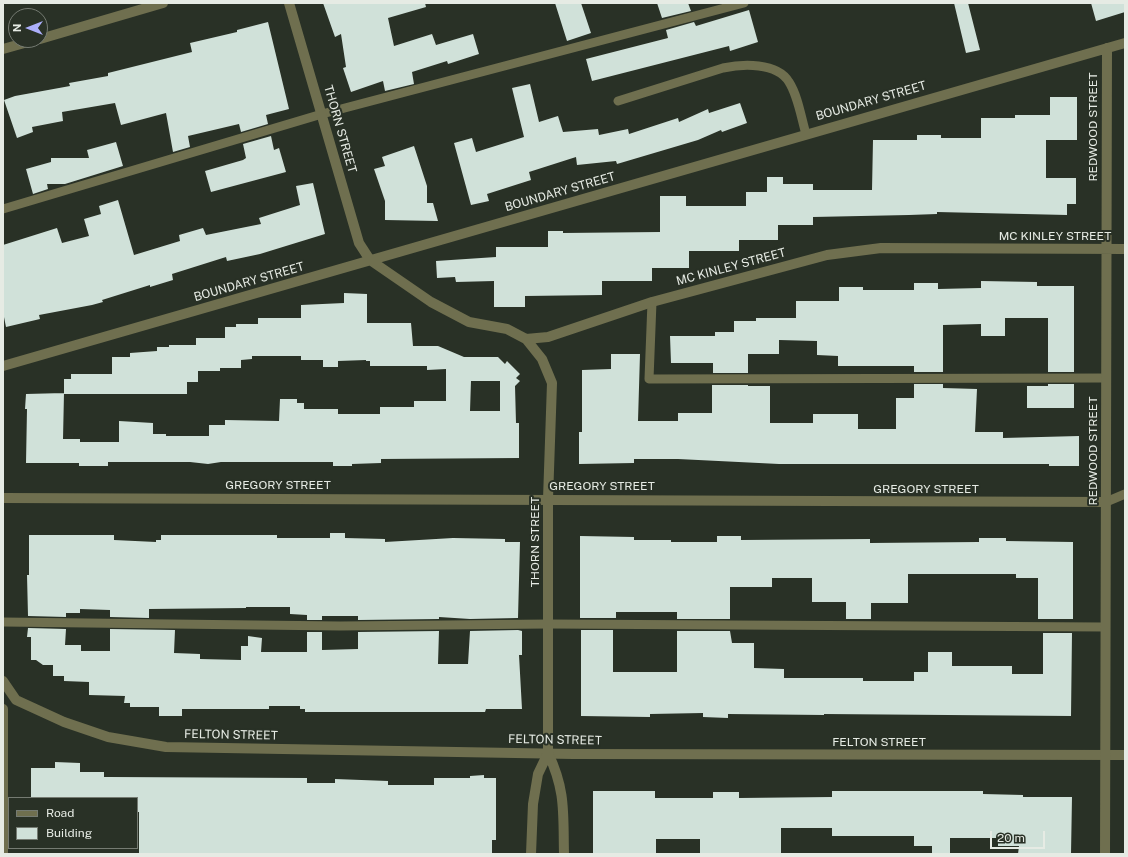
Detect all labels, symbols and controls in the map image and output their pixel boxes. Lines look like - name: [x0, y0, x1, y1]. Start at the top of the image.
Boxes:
- north arrow: [8, 8, 48, 48]
- text: N: [11, 24, 23, 32]
- street label: REDWOOD STREET: [1086, 72, 1100, 182]
- street label: BOUNDARY STREET: [814, 78, 928, 124]
- street label: THORN STREET: [321, 83, 359, 175]
- street label: BOUNDARY STREET: [503, 169, 617, 215]
- street label: MC KINLEY STREET: [999, 229, 1111, 243]
- street label: MC KINLEY STREET: [675, 245, 787, 289]
- street label: BOUNDARY STREET: [192, 259, 306, 305]
- street label: REDWOOD STREET: [1086, 396, 1100, 506]
- street label: GREGORY STREET: [225, 478, 331, 492]
- street label: GREGORY STREET: [549, 479, 655, 493]
- street label: GREGORY STREET: [873, 482, 979, 496]
- street label: THORN STREET: [528, 497, 542, 587]
- street label: FELTON STREET: [184, 727, 278, 743]
- street label: FELTON STREET: [508, 732, 602, 748]
- street label: FELTON STREET: [832, 735, 926, 749]
- legend: [8, 797, 138, 849]
- text: Road: [46, 806, 74, 820]
- scale bar: [992, 823, 1047, 849]
- text: Building: [46, 826, 92, 840]
- text: 20 m: [997, 831, 1025, 845]

